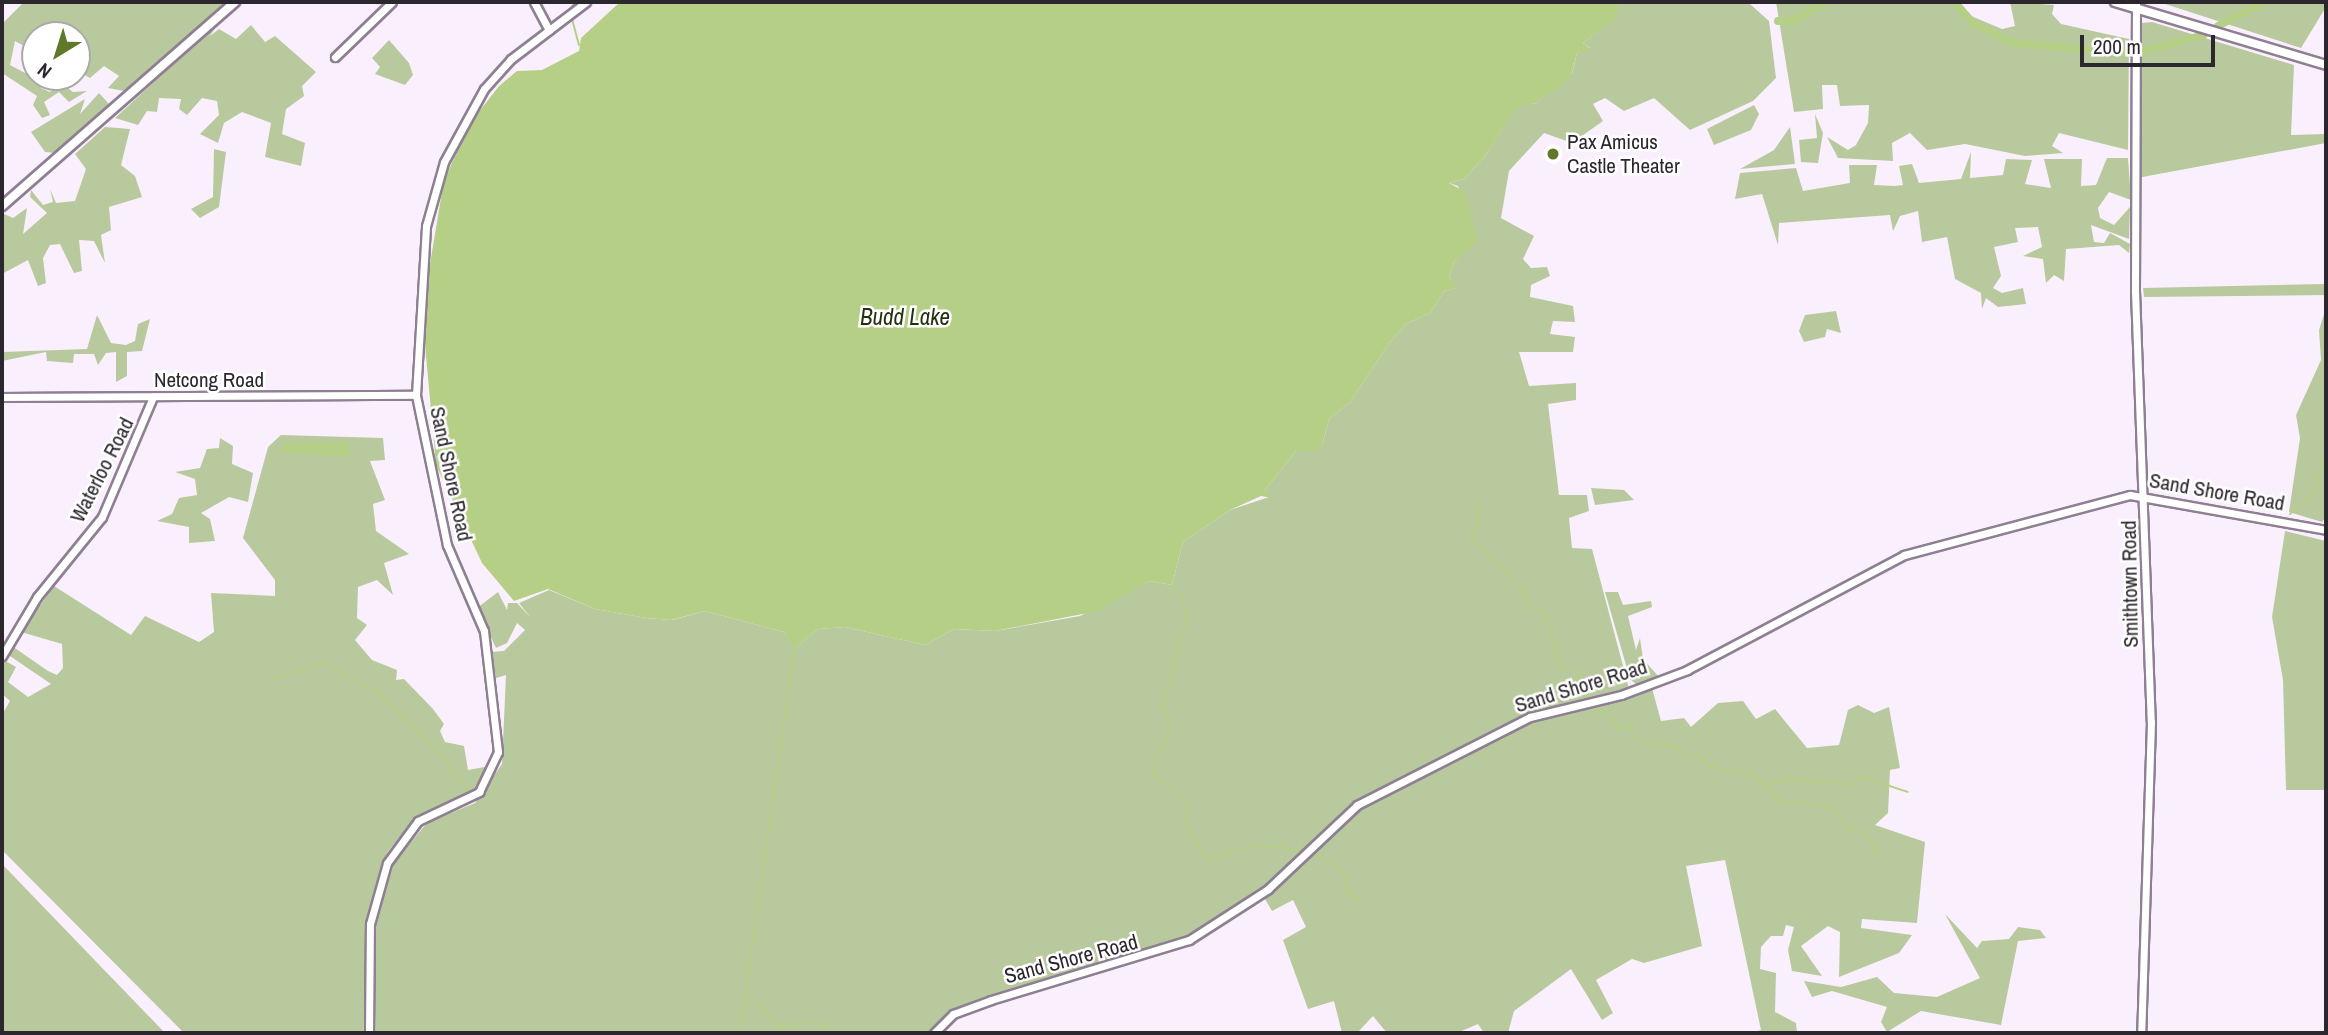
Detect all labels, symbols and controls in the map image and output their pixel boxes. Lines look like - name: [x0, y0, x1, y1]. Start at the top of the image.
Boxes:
- north arrow: [21, 21, 91, 91]
- scale bar: [2083, 21, 2218, 65]
- text: 200 m: [2093, 32, 2141, 61]
- text: N: [32, 57, 57, 85]
- place label: Pax Amicus Castle Theater: [1567, 129, 1680, 179]
- marker: Pax Amicus Castle Theater: [1545, 146, 1561, 162]
- water label: Budd Lake: [860, 303, 950, 331]
- street label: Netcong Road: [154, 367, 264, 393]
- street label: Sand Shore Road: [424, 404, 478, 544]
- street label: Waterloo Road: [65, 413, 139, 527]
- street label: Sand Shore Road: [2147, 468, 2287, 516]
- street label: Smithtown Road: [2116, 520, 2144, 648]
- street label: Sand Shore Road: [1512, 654, 1650, 718]
- street label: Sand Shore Road: [1002, 929, 1140, 989]

